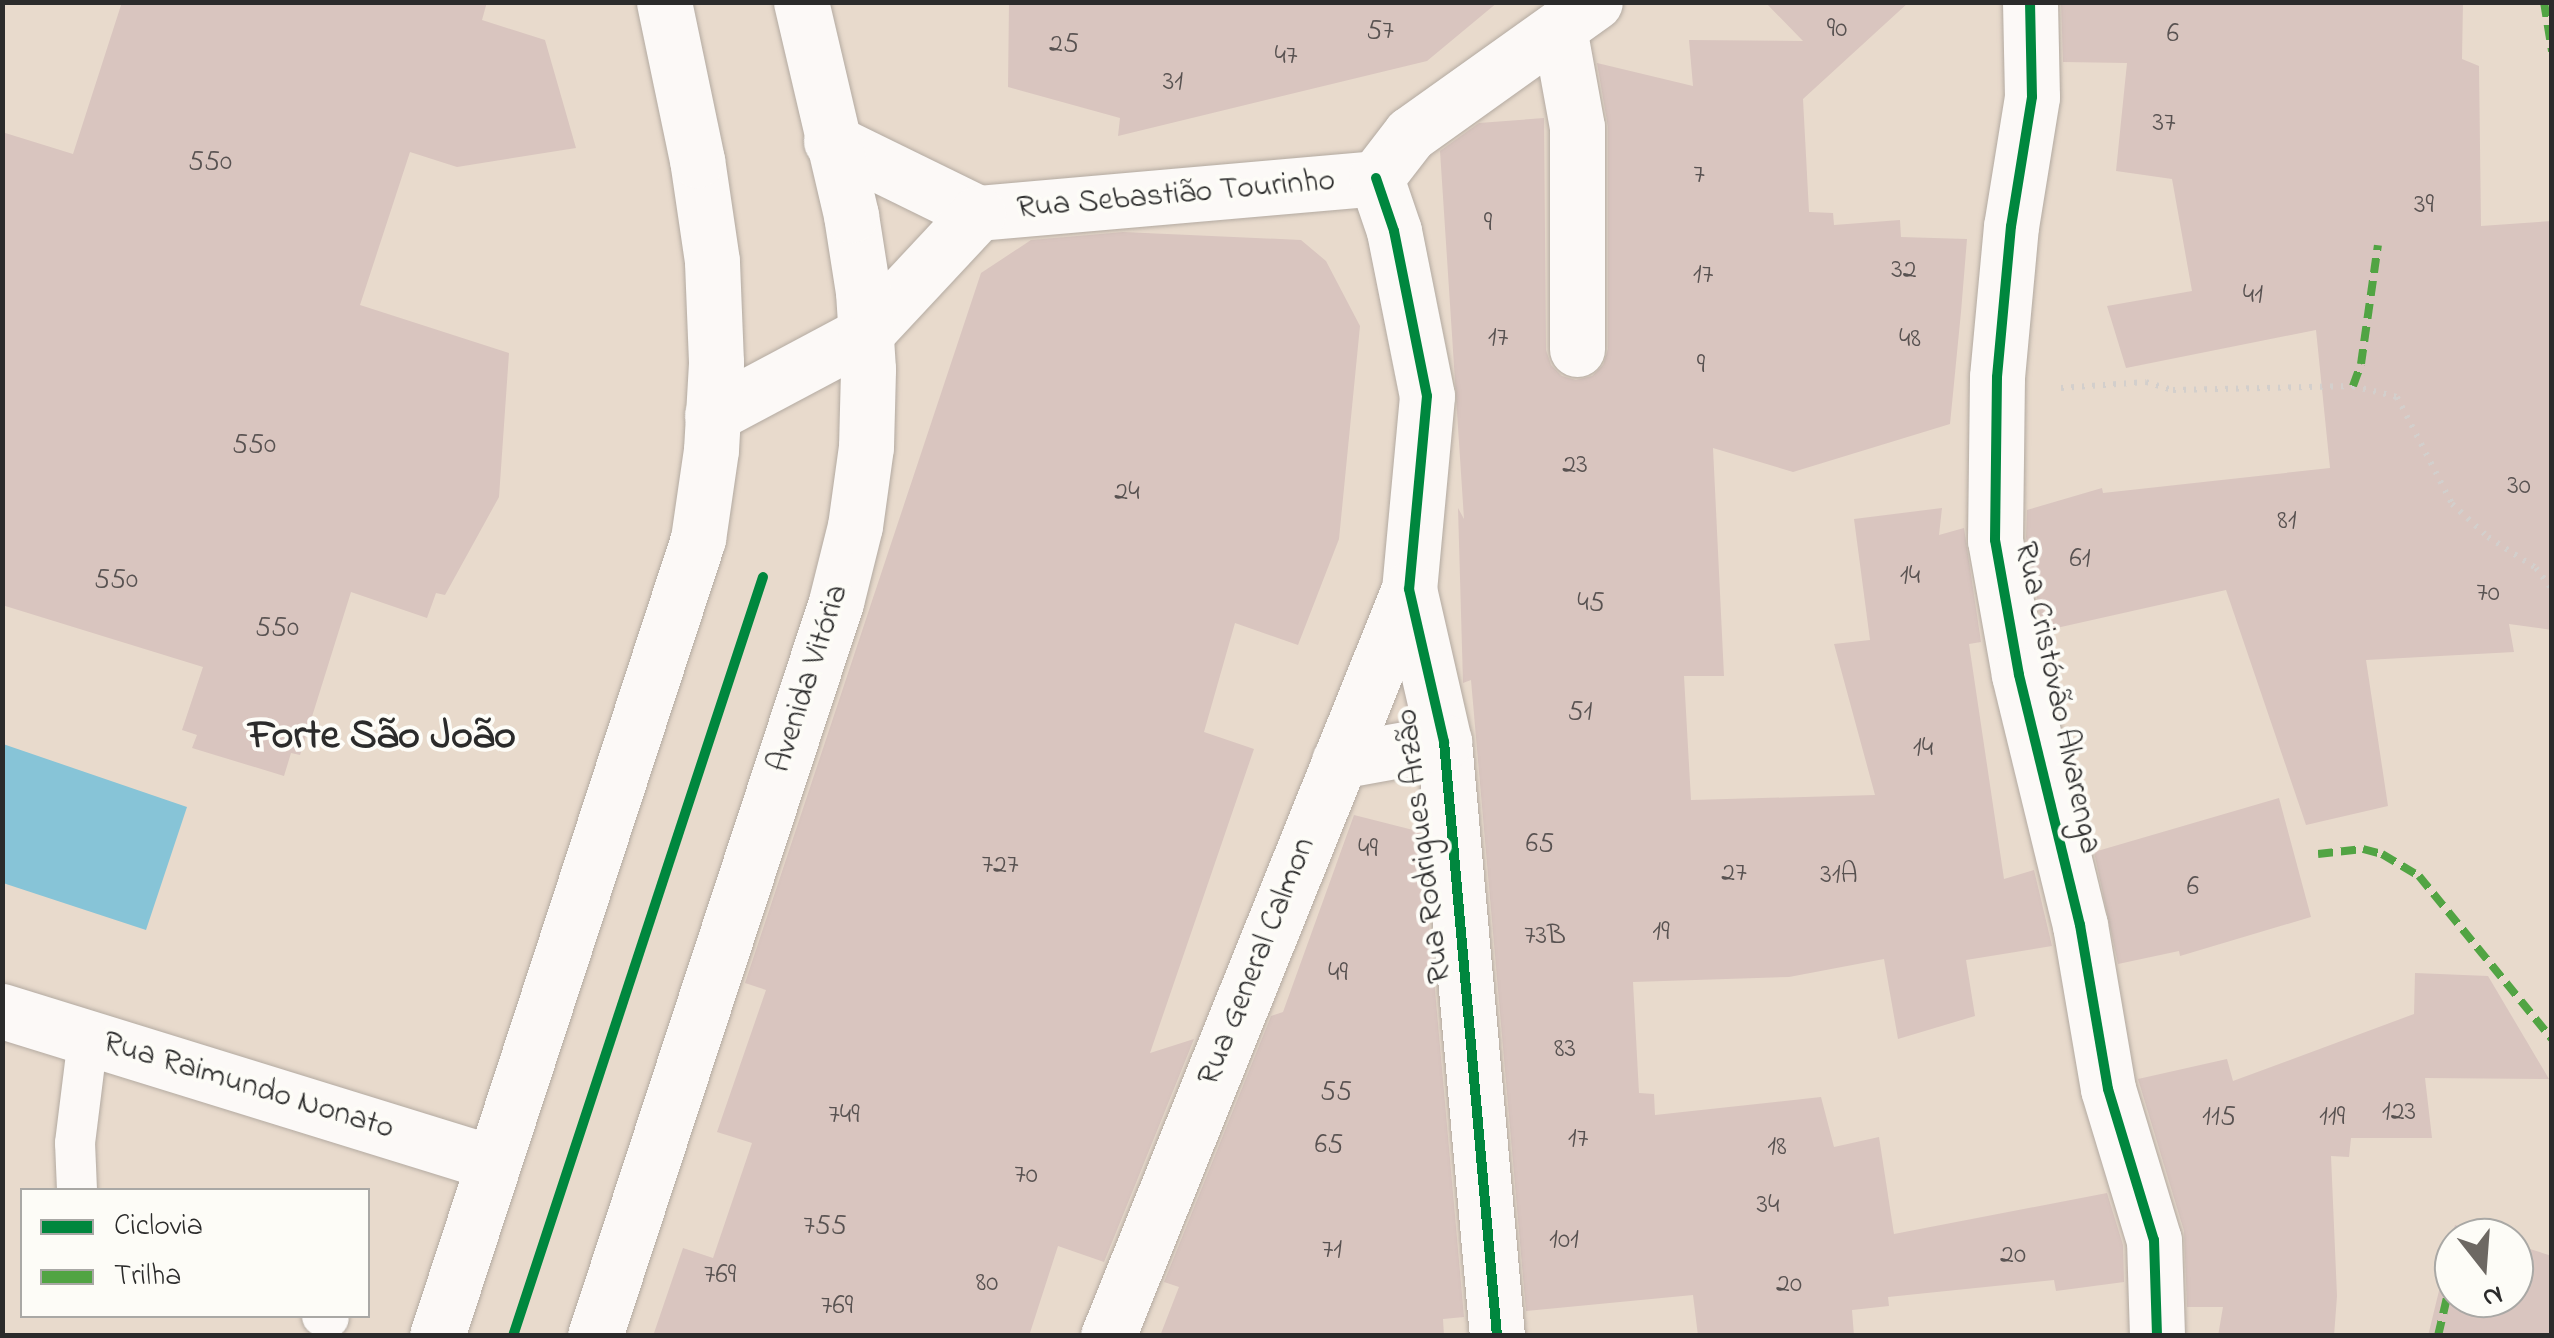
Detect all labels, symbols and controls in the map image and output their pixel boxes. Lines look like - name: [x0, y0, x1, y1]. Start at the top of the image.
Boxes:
- house number: 90: [1827, 13, 1847, 47]
- house number: 57: [1366, 15, 1394, 49]
- house number: 6: [2167, 18, 2179, 52]
- house number: 25: [1049, 28, 1079, 62]
- house number: 47: [1274, 40, 1298, 74]
- house number: 31: [1163, 66, 1183, 100]
- house number: 37: [2152, 107, 2176, 141]
- house number: 550: [188, 146, 232, 180]
- house number: 7: [1693, 159, 1705, 193]
- street label: Rua Sebastião Tourinho: [1015, 163, 1337, 229]
- house number: 39: [2414, 189, 2434, 223]
- house number: 9: [1484, 207, 1492, 241]
- house number: 32: [1891, 254, 1917, 288]
- house number: 17: [1693, 259, 1713, 293]
- house number: 41: [2243, 279, 2263, 313]
- house number: 17: [1488, 322, 1508, 356]
- house number: 48: [1899, 323, 1921, 357]
- house number: 9: [1697, 349, 1705, 383]
- house number: 550: [232, 429, 276, 463]
- house number: 23: [1562, 449, 1588, 483]
- house number: 30: [2507, 470, 2531, 504]
- house number: 24: [1114, 476, 1140, 510]
- house number: 81: [2277, 505, 2297, 539]
- street label: Rua Cristóvão Alvarenga: [2004, 539, 2108, 857]
- house number: 61: [2069, 543, 2091, 577]
- house number: 14: [1900, 560, 1920, 594]
- house number: 550: [94, 564, 138, 598]
- house number: 70: [2476, 577, 2500, 611]
- street label: Avenida Vitória: [762, 580, 858, 778]
- house number: 45: [1577, 587, 1605, 621]
- house number: 550: [255, 612, 299, 646]
- house number: 51: [1568, 696, 1592, 730]
- street label: Rua Rodrigues Arzão: [1389, 707, 1461, 985]
- district label: Forte São João: [248, 712, 516, 762]
- house number: 14: [1913, 732, 1933, 766]
- house number: 65: [1526, 828, 1554, 862]
- street label: Rua General Calmon: [1191, 833, 1325, 1091]
- house number: 49: [1358, 833, 1378, 867]
- house number: 727: [982, 849, 1018, 883]
- house number: 27: [1721, 857, 1747, 891]
- house number: 31A: [1820, 859, 1858, 893]
- house number: 6: [2187, 871, 2199, 905]
- house number: 19: [1652, 916, 1670, 950]
- house number: 73B: [1524, 920, 1566, 954]
- house number: 49: [1328, 957, 1348, 991]
- street label: Rua Raimundo Nonato: [98, 1024, 398, 1150]
- house number: 83: [1554, 1033, 1576, 1067]
- house number: 55: [1320, 1076, 1352, 1110]
- house number: 123: [2382, 1096, 2416, 1130]
- house number: 749: [828, 1099, 860, 1133]
- house number: 115: [2202, 1101, 2236, 1135]
- house number: 119: [2319, 1101, 2345, 1135]
- house number: 17: [1568, 1123, 1588, 1157]
- house number: 65: [1315, 1129, 1343, 1163]
- house number: 18: [1767, 1131, 1787, 1165]
- house number: 70: [1014, 1159, 1038, 1193]
- legend: [20, 1188, 370, 1318]
- house number: 34: [1756, 1189, 1780, 1223]
- text: Ciclovia: [114, 1205, 203, 1249]
- house number: 755: [803, 1210, 847, 1244]
- north arrow: [2434, 1218, 2534, 1318]
- house number: 101: [1549, 1224, 1579, 1258]
- house number: 71: [1322, 1234, 1342, 1268]
- house number: 20: [2000, 1239, 2026, 1273]
- text: Trilha: [114, 1255, 181, 1299]
- house number: 769: [704, 1259, 736, 1293]
- house number: 80: [976, 1267, 998, 1301]
- house number: 20: [1776, 1268, 1802, 1302]
- text: N: [2477, 1273, 2507, 1318]
- house number: 769: [821, 1290, 853, 1324]

